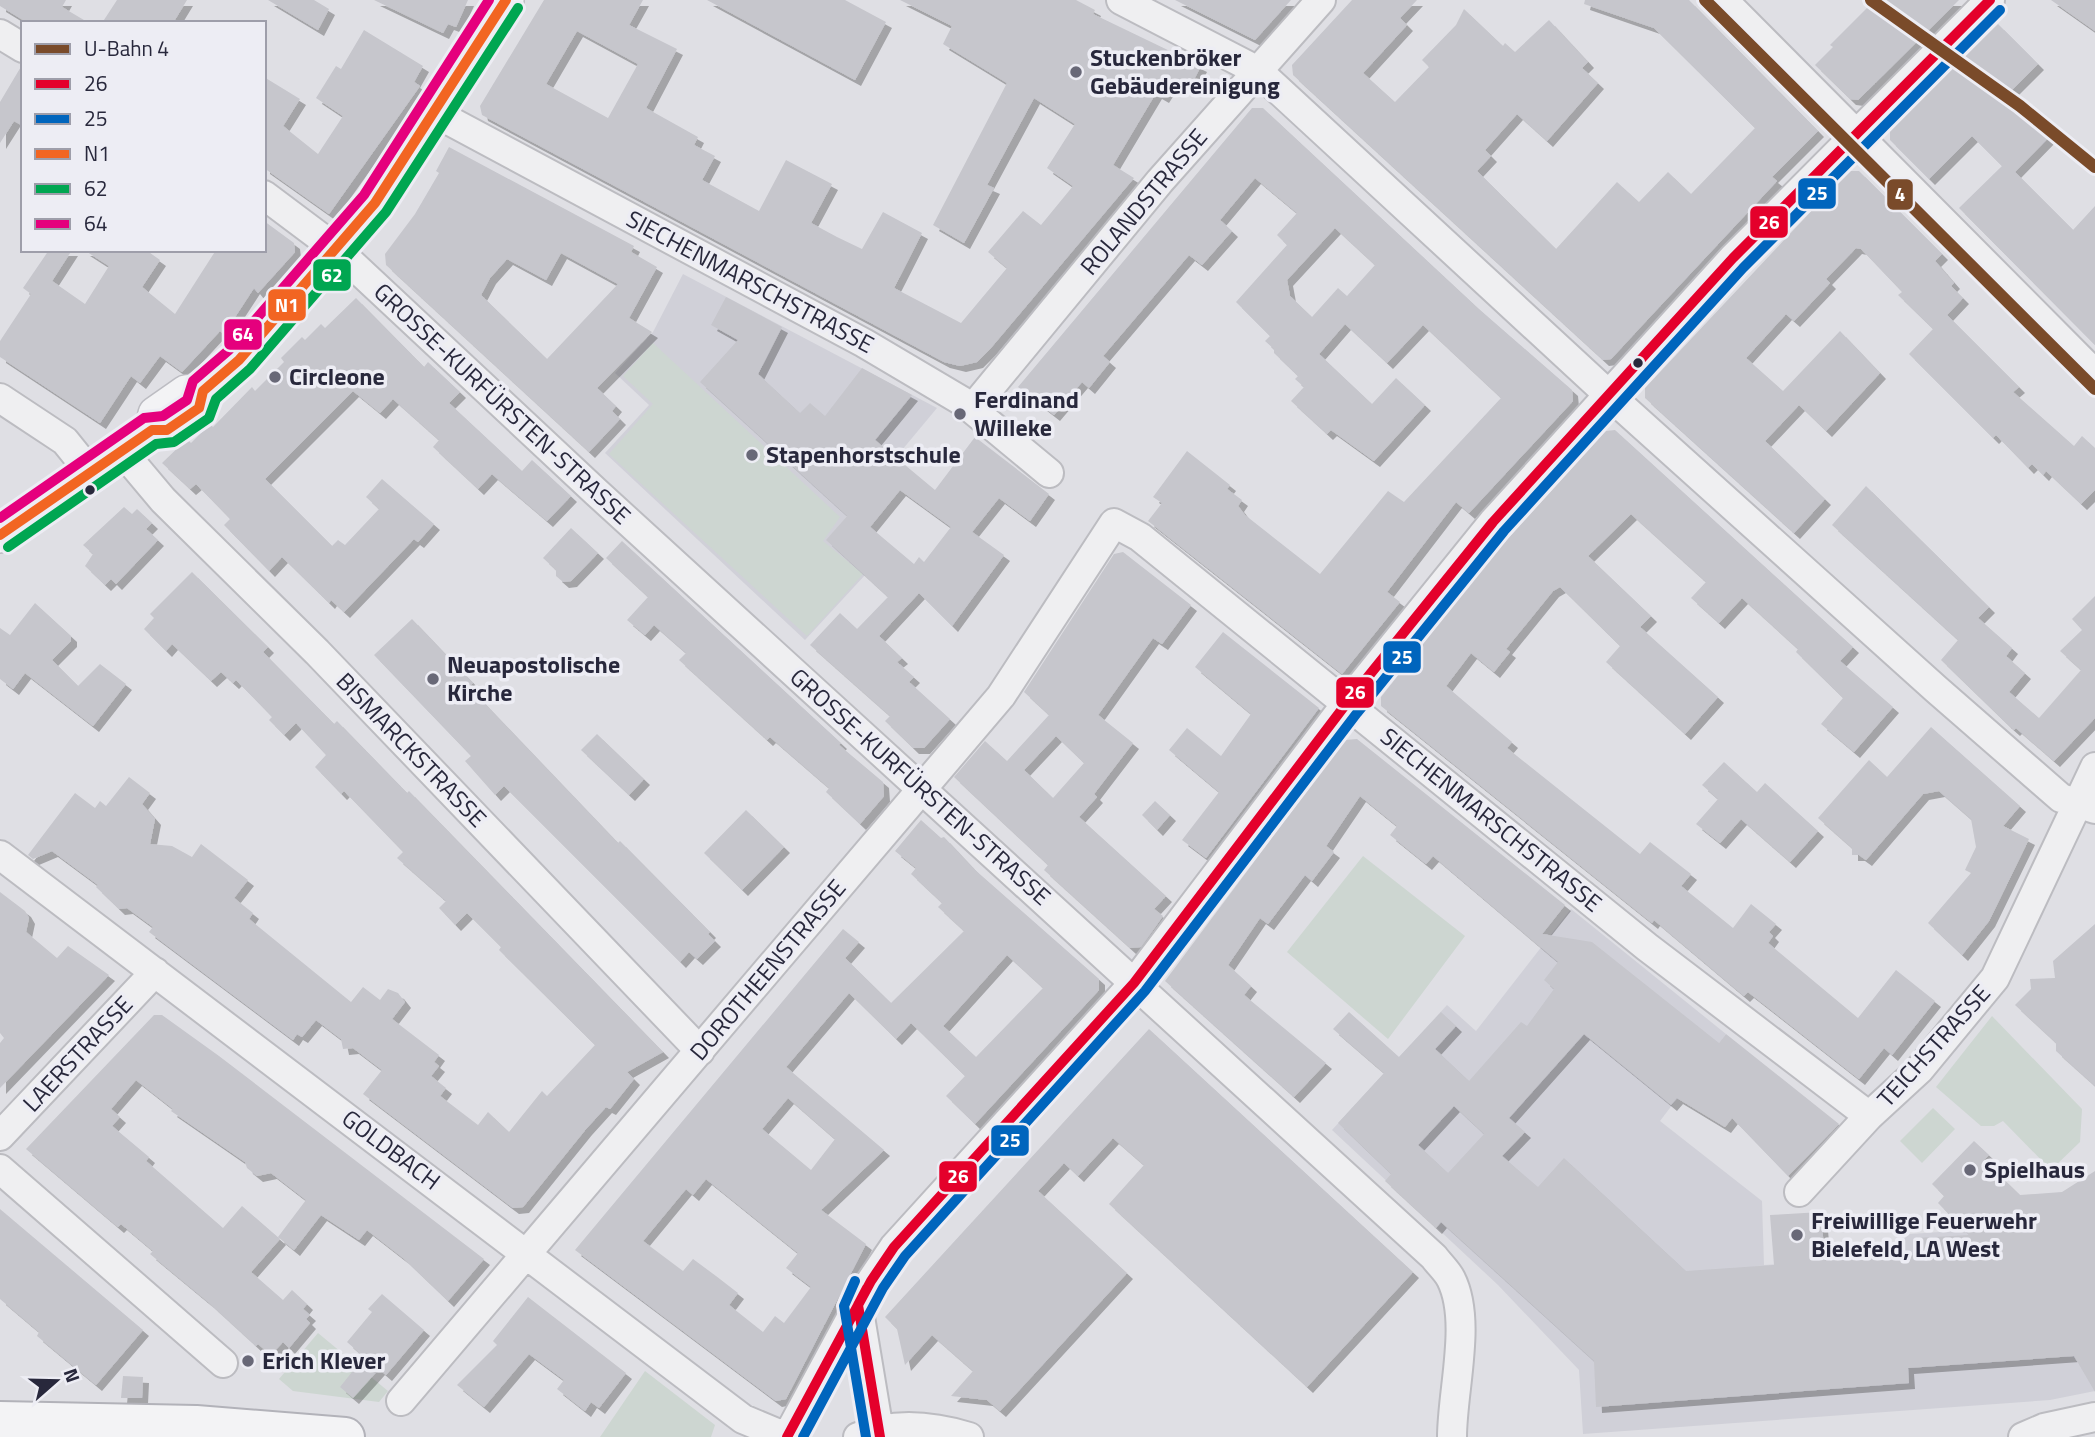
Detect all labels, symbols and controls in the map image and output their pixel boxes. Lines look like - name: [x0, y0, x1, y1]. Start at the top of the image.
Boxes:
- legend: [21, 21, 266, 252]
- text: U-Bahn 4: [84, 32, 169, 64]
- place label: Stuckenbröker Gebäudereinigung: [1090, 39, 1280, 103]
- marker: Stuckenbröker Gebäudereinigung: [1068, 64, 1084, 80]
- text: 26: [84, 67, 108, 99]
- text: 25: [84, 102, 108, 134]
- street label: ROLANDSTRASSE: [1071, 120, 1215, 283]
- text: N1: [84, 137, 110, 169]
- text: 62: [84, 172, 108, 204]
- line badge: 25: [1797, 177, 1837, 210]
- text: 25: [1806, 178, 1828, 207]
- line badge: 4: [1886, 178, 1914, 211]
- text: 4: [1895, 179, 1905, 208]
- street label: SIECHENMARSCHSTRASSE: [620, 200, 881, 362]
- line badge: 26: [1749, 205, 1789, 239]
- text: 64: [84, 207, 108, 239]
- text: 26: [1758, 207, 1780, 236]
- line badge: 62: [312, 258, 352, 292]
- text: 62: [321, 260, 343, 289]
- street label: GROSSE-KURFÜRSTEN-STRASSE: [366, 274, 639, 532]
- line badge: N1: [267, 288, 307, 322]
- text: N1: [275, 290, 299, 319]
- line badge: 64: [223, 318, 263, 351]
- text: 64: [232, 319, 254, 348]
- unlabelled marker: [1631, 356, 1645, 370]
- place label: Circleone: [289, 358, 385, 394]
- marker: Circleone: [267, 369, 283, 385]
- place label: Ferdinand Willeke: [974, 381, 1079, 445]
- marker: Ferdinand Willeke: [952, 406, 968, 422]
- place label: Stapenhorstschule: [766, 436, 961, 472]
- marker: Stapenhorstschule: [744, 447, 760, 463]
- unlabelled marker: [83, 483, 97, 497]
- line badge: 25: [1382, 640, 1422, 674]
- text: 25: [1391, 642, 1413, 671]
- place label: Neuapostolische Kirche: [447, 646, 620, 710]
- street label: GROSSE-KURFÜRSTEN-STRASSE: [782, 659, 1059, 913]
- street label: BISMARCKSTRASSE: [328, 664, 495, 835]
- marker: Neuapostolische Kirche: [425, 671, 441, 687]
- line badge: 26: [1335, 676, 1375, 709]
- text: 26: [1344, 677, 1366, 706]
- street label: SIECHENMARSCHSTRASSE: [1373, 718, 1610, 920]
- street label: DOROTHEENSTRASSE: [681, 871, 854, 1068]
- street label: TEICHSTRASSE: [1868, 976, 1998, 1115]
- street label: LAERSTRASSE: [14, 987, 141, 1120]
- street label: GOLDBACH: [335, 1100, 449, 1198]
- line badge: 25: [990, 1124, 1030, 1157]
- text: 25: [999, 1125, 1021, 1154]
- place label: Spielhaus: [1984, 1151, 2085, 1187]
- line badge: 26: [938, 1160, 978, 1193]
- text: 26: [947, 1161, 969, 1190]
- marker: Spielhaus: [1962, 1162, 1978, 1178]
- place label: Freiwillige Feuerwehr Bielefeld, LA West: [1811, 1202, 2037, 1266]
- marker: Freiwillige Feuerwehr Bielefeld, LA West: [1789, 1227, 1805, 1243]
- place label: Erich Klever: [262, 1342, 386, 1378]
- north arrow: [21, 1346, 91, 1416]
- marker: Erich Klever: [240, 1353, 256, 1369]
- text: N: [57, 1364, 88, 1386]

